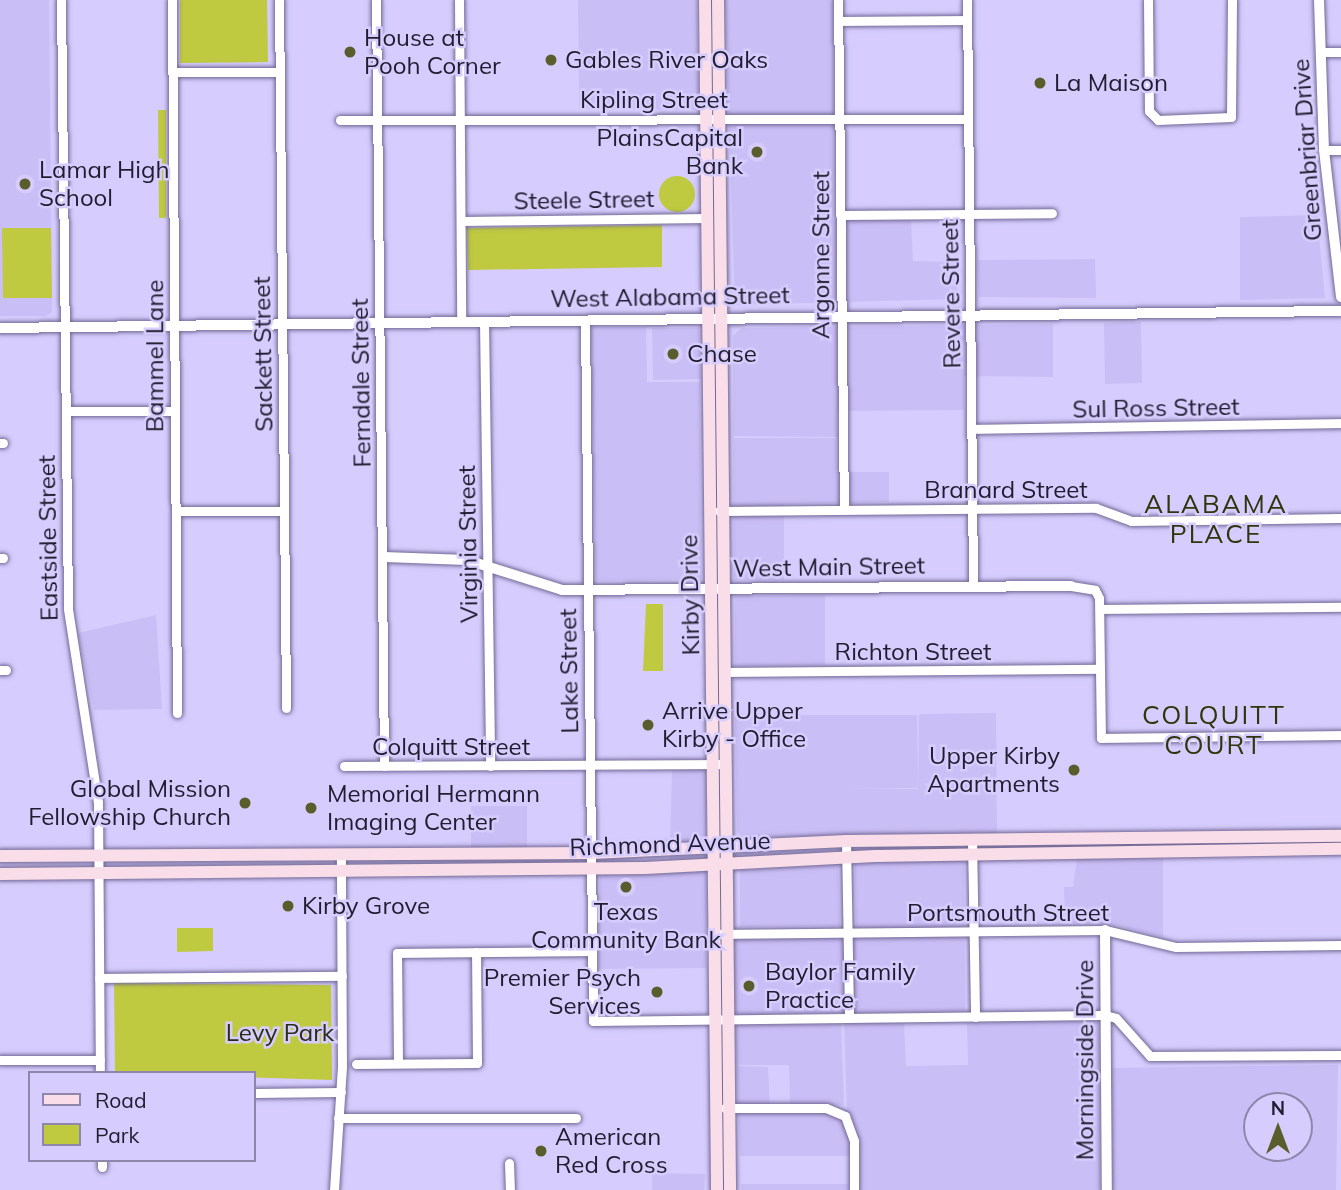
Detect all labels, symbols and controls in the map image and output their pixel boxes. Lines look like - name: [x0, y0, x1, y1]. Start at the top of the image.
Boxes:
- place label: House at Pooh Corner: [364, 24, 501, 80]
- marker: House at Pooh Corner: [342, 44, 358, 60]
- place label: Gables River Oaks: [565, 46, 768, 74]
- marker: Gables River Oaks: [543, 52, 559, 68]
- street label: Greenbriar Drive: [1286, 58, 1328, 242]
- place label: La Maison: [1054, 69, 1168, 97]
- marker: La Maison: [1032, 75, 1048, 91]
- street label: Kipling Street: [580, 86, 728, 114]
- place label: PlainsCapital Bank: [597, 124, 743, 180]
- marker: PlainsCapital Bank: [749, 144, 765, 160]
- place label: Lamar High School: [39, 156, 170, 212]
- street label: Argonne Street: [807, 171, 835, 339]
- marker: Lamar High School: [17, 176, 33, 192]
- street label: Steele Street: [513, 184, 655, 216]
- street label: Revere Street: [935, 219, 967, 369]
- street label: Sackett Street: [247, 276, 279, 432]
- street label: Bammel Lane: [141, 280, 169, 432]
- street label: West Alabama Street: [550, 281, 790, 313]
- street label: Ferndale Street: [345, 298, 377, 468]
- place label: Chase: [687, 340, 757, 368]
- marker: Chase: [665, 346, 681, 362]
- street label: Sul Ross Street: [1072, 392, 1240, 424]
- street label: Eastside Street: [32, 455, 64, 621]
- street label: Virginia Street: [452, 465, 484, 623]
- street label: Branard Street: [924, 476, 1088, 504]
- district label: ALABAMA PLACE: [1145, 488, 1287, 550]
- street label: Kirby Drive: [675, 534, 705, 656]
- street label: West Main Street: [733, 551, 925, 583]
- street label: Lake Street: [554, 608, 584, 734]
- street label: Richton Street: [835, 638, 991, 666]
- place label: Arrive Upper Kirby - Office: [662, 697, 806, 753]
- district label: COLQUITT COURT: [1143, 699, 1285, 760]
- marker: Arrive Upper Kirby - Office: [640, 717, 656, 733]
- street label: Colquitt Street: [372, 733, 530, 761]
- place label: Upper Kirby Apartments: [927, 742, 1060, 798]
- marker: Upper Kirby Apartments: [1066, 762, 1082, 778]
- place label: Global Mission Fellowship Church: [28, 775, 231, 831]
- place label: Memorial Hermann Imaging Center: [327, 780, 540, 836]
- marker: Global Mission Fellowship Church: [237, 795, 253, 811]
- marker: Memorial Hermann Imaging Center: [301, 798, 321, 818]
- street label: Richmond Avenue: [569, 826, 771, 862]
- marker: Texas Community Bank: [618, 879, 634, 895]
- place label: Kirby Grove: [302, 892, 430, 920]
- marker: Kirby Grove: [280, 898, 296, 914]
- place label: Texas Community Bank: [531, 898, 721, 954]
- street label: Portsmouth Street: [907, 899, 1109, 927]
- place label: Baylor Family Practice: [765, 958, 915, 1014]
- street label: Morningside Drive: [1071, 960, 1099, 1160]
- place label: Premier Psych Services: [484, 964, 641, 1020]
- marker: Baylor Family Practice: [739, 976, 759, 996]
- marker: Premier Psych Services: [647, 982, 667, 1002]
- park label: Levy Park: [226, 1019, 334, 1047]
- legend: [28, 1071, 256, 1162]
- text: Road: [95, 1087, 146, 1113]
- north arrow: [1243, 1092, 1313, 1162]
- text: N: [1271, 1096, 1285, 1120]
- text: Park: [95, 1122, 139, 1148]
- place label: American Red Cross: [555, 1123, 668, 1179]
- marker: American Red Cross: [533, 1143, 549, 1159]

